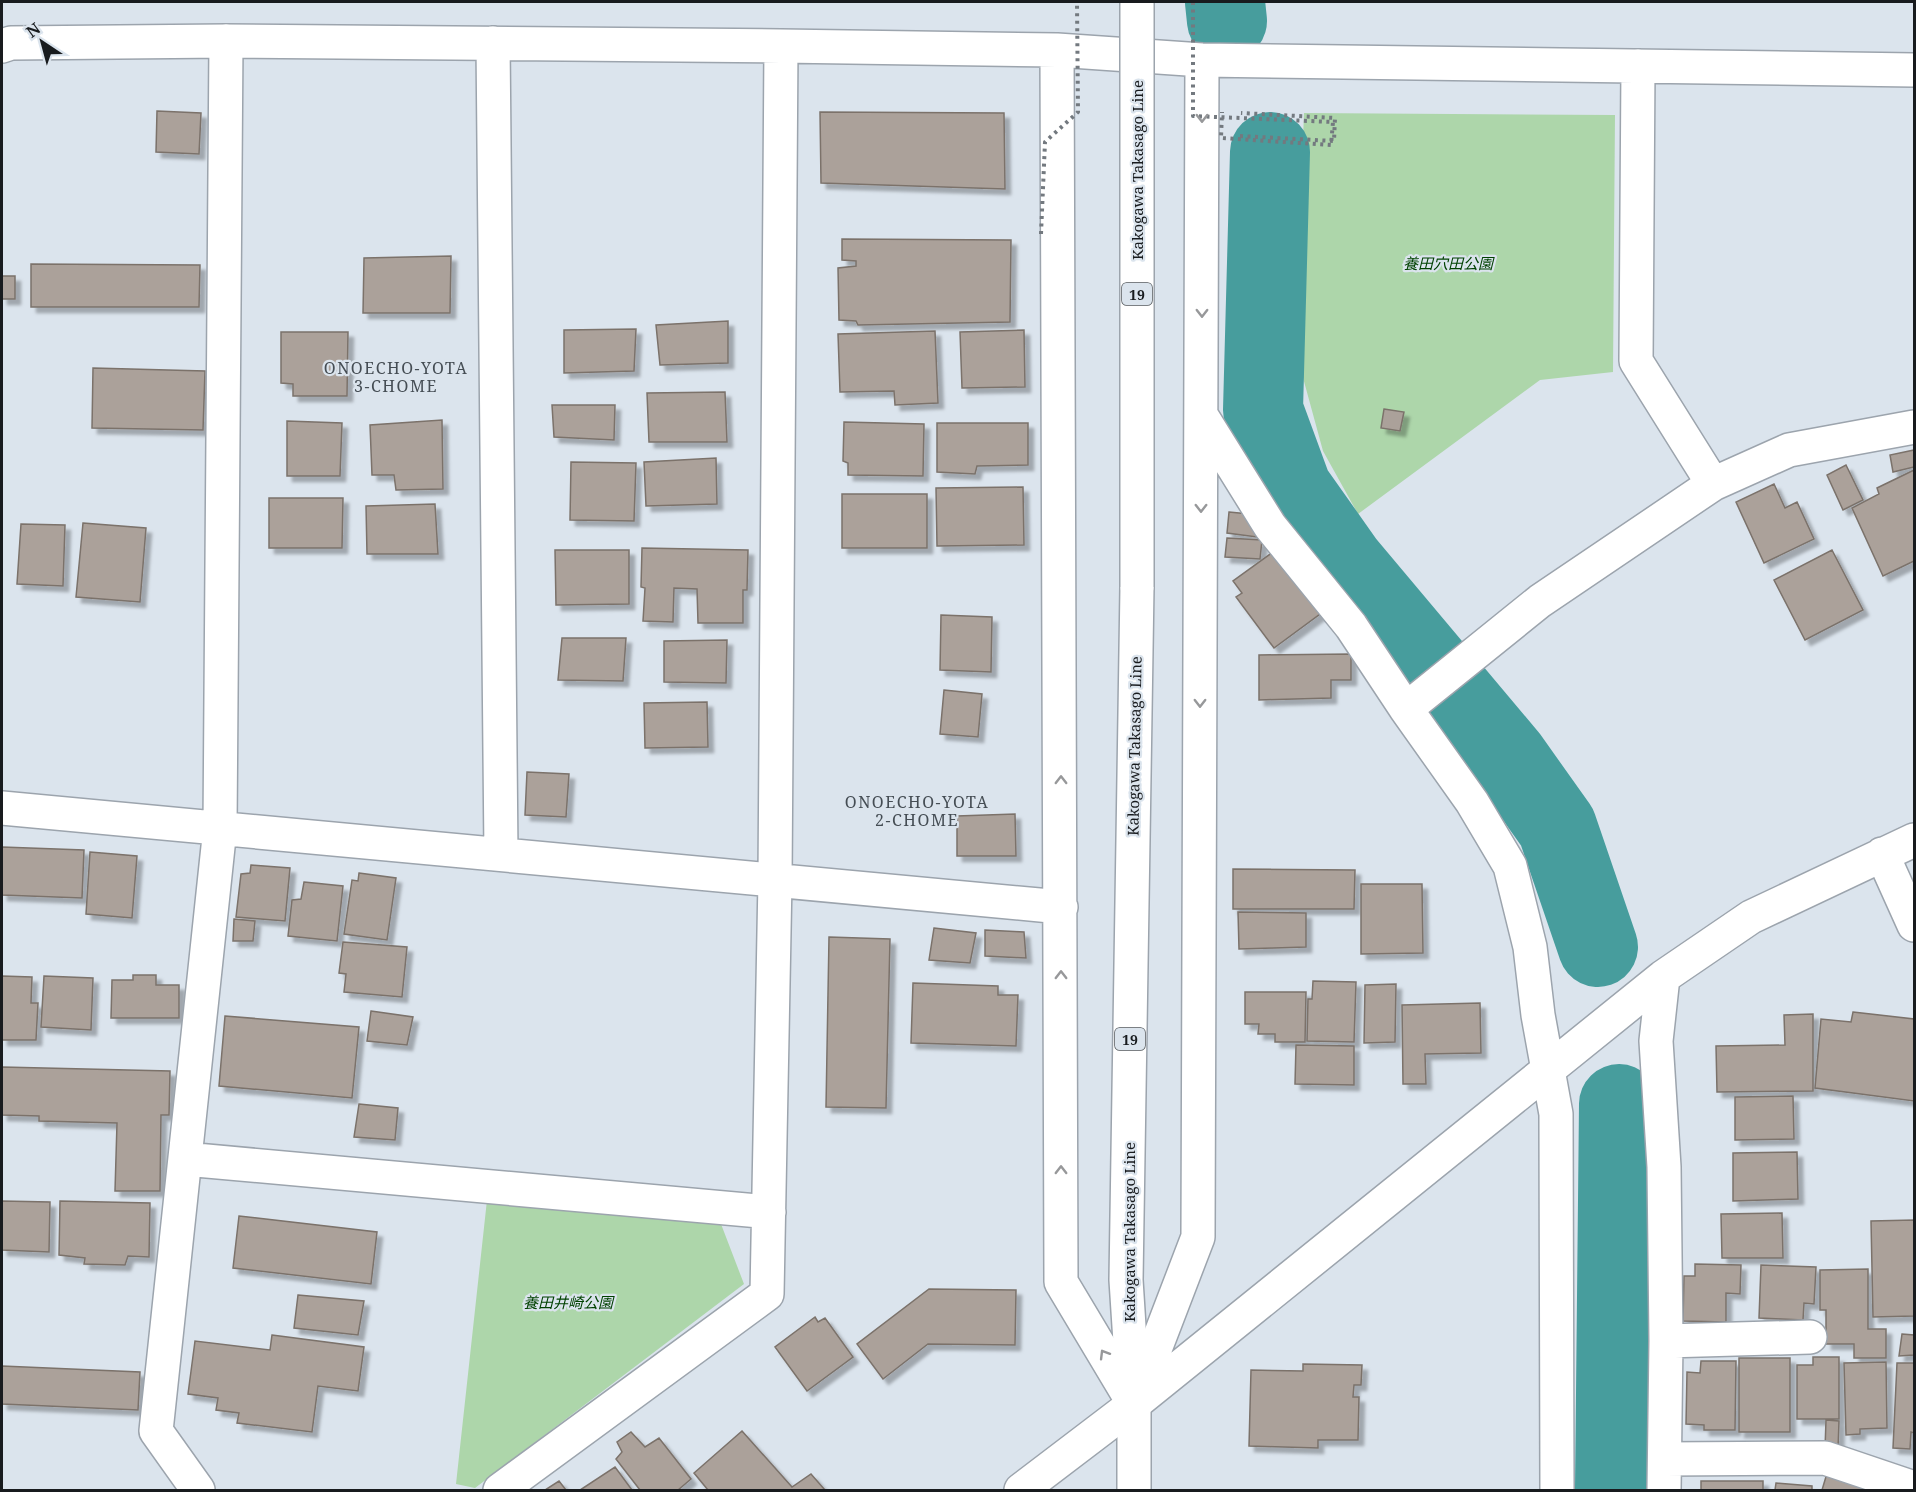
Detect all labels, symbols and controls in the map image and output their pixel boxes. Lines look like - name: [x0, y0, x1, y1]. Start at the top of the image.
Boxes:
- north arrow: [12, 12, 72, 72]
- text: N: [22, 17, 45, 42]
- street label: Kakogawa Takasago Line: [1127, 80, 1147, 260]
- one-way arrow: [1196, 114, 1208, 123]
- park label: 養田穴田公園: [1403, 253, 1495, 273]
- road number: 19: [1122, 283, 1152, 305]
- one-way arrow: [1195, 309, 1208, 318]
- district label: ONOECHO-YOTA 3-CHOME: [324, 357, 468, 397]
- one-way arrow: [1195, 504, 1207, 513]
- street label: Kakogawa Takasago Line: [1122, 656, 1146, 836]
- one-way arrow: [1194, 699, 1206, 708]
- one-way arrow: [1055, 776, 1067, 785]
- district label: ONOECHO-YOTA 2-CHOME: [845, 791, 989, 831]
- one-way arrow: [1055, 971, 1067, 980]
- road number: 19: [1115, 1028, 1145, 1050]
- street label: Kakogawa Takasago Line: [1119, 1142, 1139, 1322]
- one-way arrow: [1055, 1166, 1067, 1175]
- park label: 養田井崎公園: [523, 1292, 615, 1312]
- one-way arrow: [1100, 1350, 1111, 1360]

